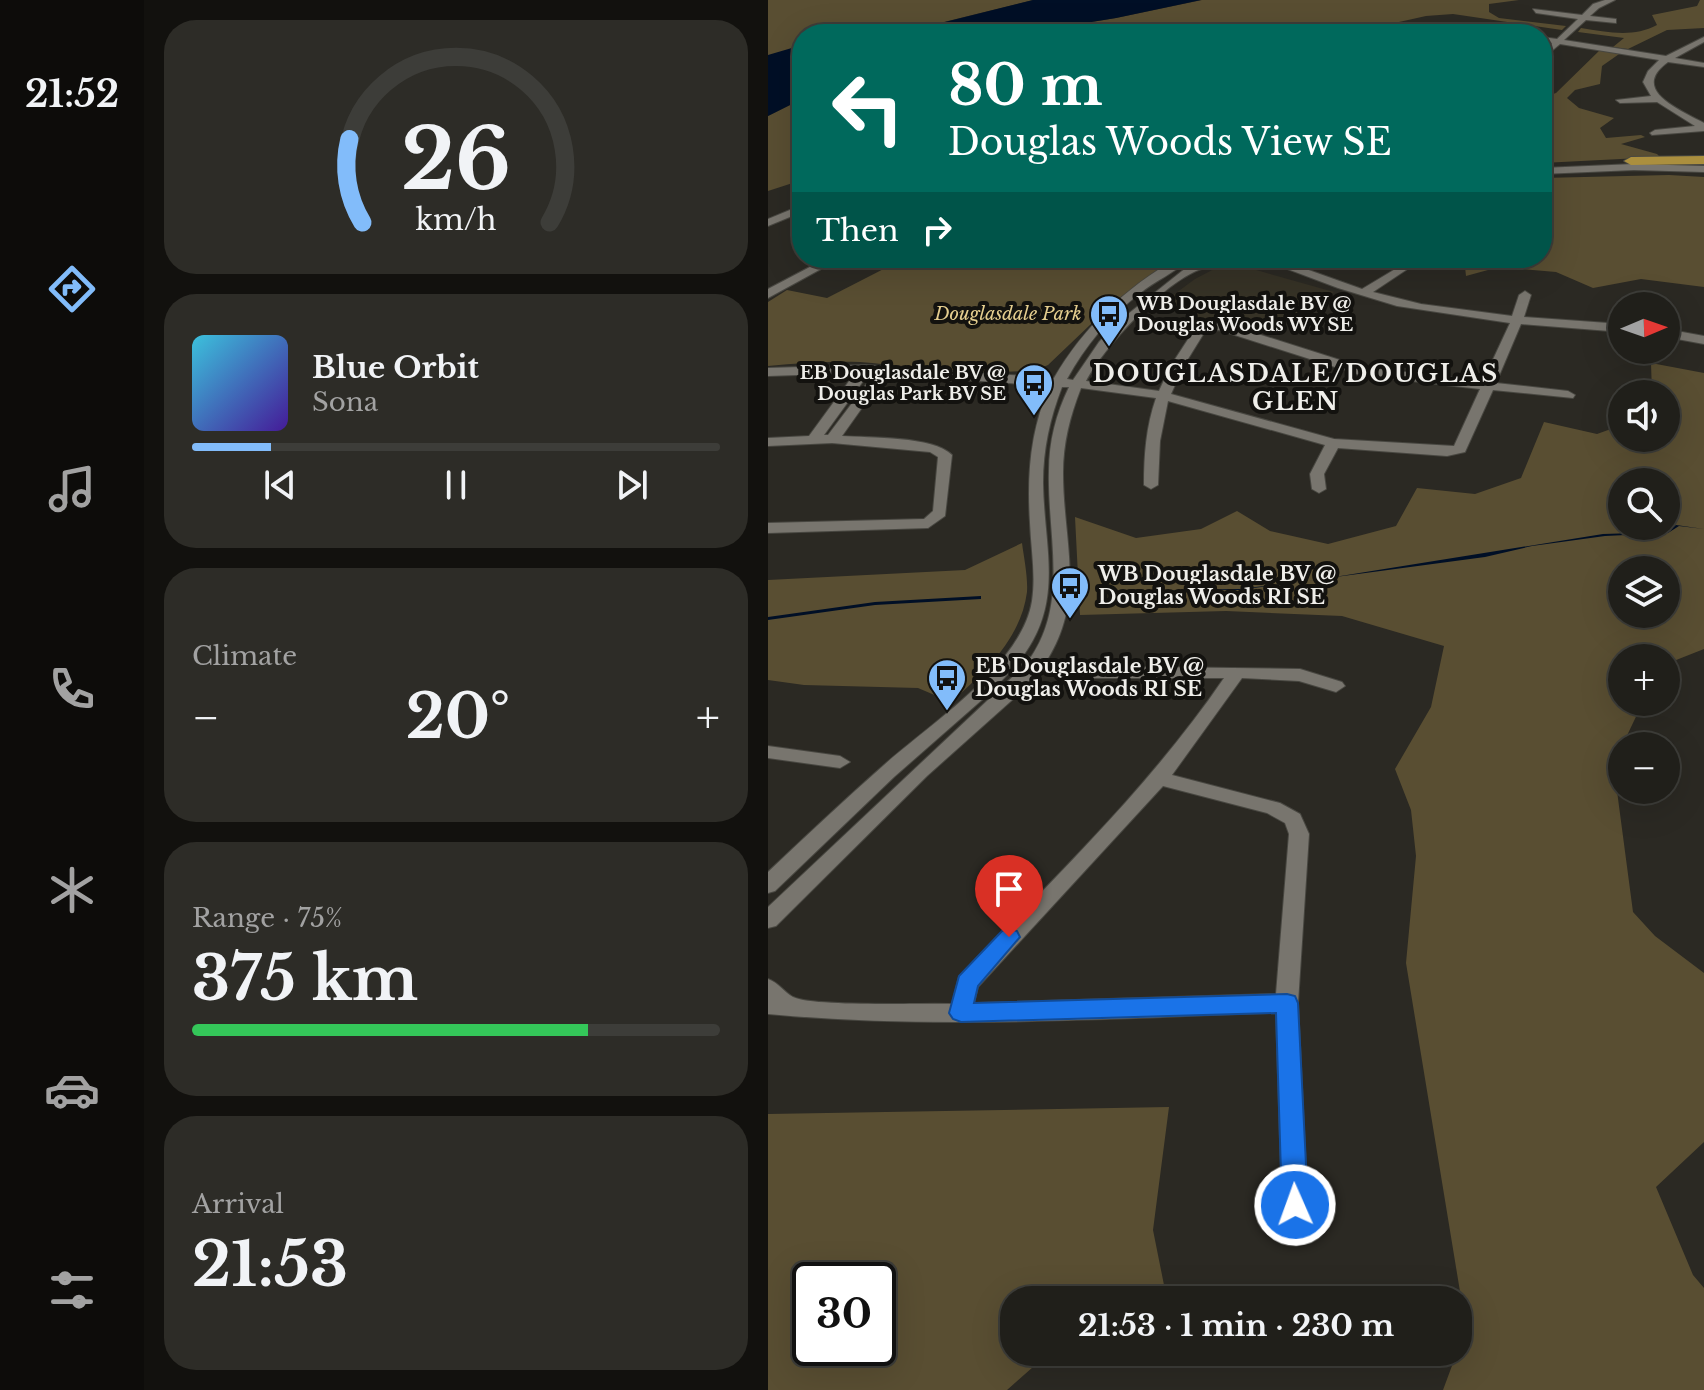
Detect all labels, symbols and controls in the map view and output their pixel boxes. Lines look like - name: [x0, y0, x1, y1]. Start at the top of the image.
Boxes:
- text: 80 m: [948, 51, 1103, 120]
- icon: left: [816, 56, 920, 160]
- text: 21:52: [25, 72, 119, 117]
- text: 26: [401, 108, 511, 211]
- text: Douglas Woods View SE: [948, 120, 1392, 165]
- text: km/h: [415, 202, 497, 238]
- icon: right: [915, 208, 959, 252]
- text: Then: [816, 212, 899, 249]
- icon: directions: [44, 261, 100, 317]
- north arrow: [1608, 292, 1680, 364]
- map controls: [1608, 292, 1680, 804]
- bus stop icon: WB Douglasdale BV @ Douglas Woods WY SE: [1088, 293, 1130, 348]
- place label: WB Douglasdale BV @ Douglas Woods WY SE: [1136, 293, 1353, 336]
- park label: Douglasdale Park: [934, 303, 1081, 325]
- text: Blue Orbit: [312, 349, 479, 386]
- district label: DOUGLASDALE/DOUGLAS GLEN: [1093, 359, 1499, 416]
- place label: EB Douglasdale BV @ Douglas Park BV SE: [800, 362, 1006, 405]
- bus stop icon: EB Douglasdale BV @ Douglas Park BV SE: [1013, 362, 1055, 417]
- button: sound: [1608, 380, 1680, 452]
- text: Sona: [312, 386, 378, 418]
- icon: music: [44, 461, 100, 517]
- icon: previous: [258, 463, 302, 507]
- icon: pause: [434, 463, 478, 507]
- icon: next: [610, 463, 654, 507]
- button: search: [1608, 468, 1680, 540]
- button: layers: [1608, 556, 1680, 628]
- place label: WB Douglasdale BV @ Douglas Woods RI SE: [1097, 562, 1336, 609]
- bus stop icon: WB Douglasdale BV @ Douglas Woods RI SE: [1049, 565, 1091, 620]
- text: Climate: [192, 640, 297, 672]
- button: +: [1608, 644, 1680, 716]
- place label: EB Douglasdale BV @ Douglas Woods RI SE: [975, 654, 1204, 701]
- bus stop icon: EB Douglasdale BV @ Douglas Woods RI SE: [926, 657, 968, 712]
- icon: phone: [44, 661, 100, 717]
- text: 20°: [406, 680, 510, 754]
- text: −: [192, 690, 220, 745]
- text: +: [696, 690, 720, 745]
- button: −: [1608, 732, 1680, 804]
- pin: [975, 855, 1043, 937]
- icon: climate: [44, 862, 100, 918]
- icon: arrive: [987, 867, 1031, 911]
- text: Range · 75%: [192, 902, 342, 934]
- text: 375 km: [192, 942, 418, 1016]
- icon: car: [44, 1062, 100, 1118]
- position arrow: [1253, 1163, 1337, 1247]
- text: Arrival: [192, 1188, 284, 1220]
- text: 21:53: [192, 1228, 348, 1302]
- icon: filters: [44, 1262, 100, 1318]
- speed limit sign: 30: [792, 1262, 896, 1366]
- text: 21:53 · 1 min · 230 m: [1078, 1307, 1394, 1344]

